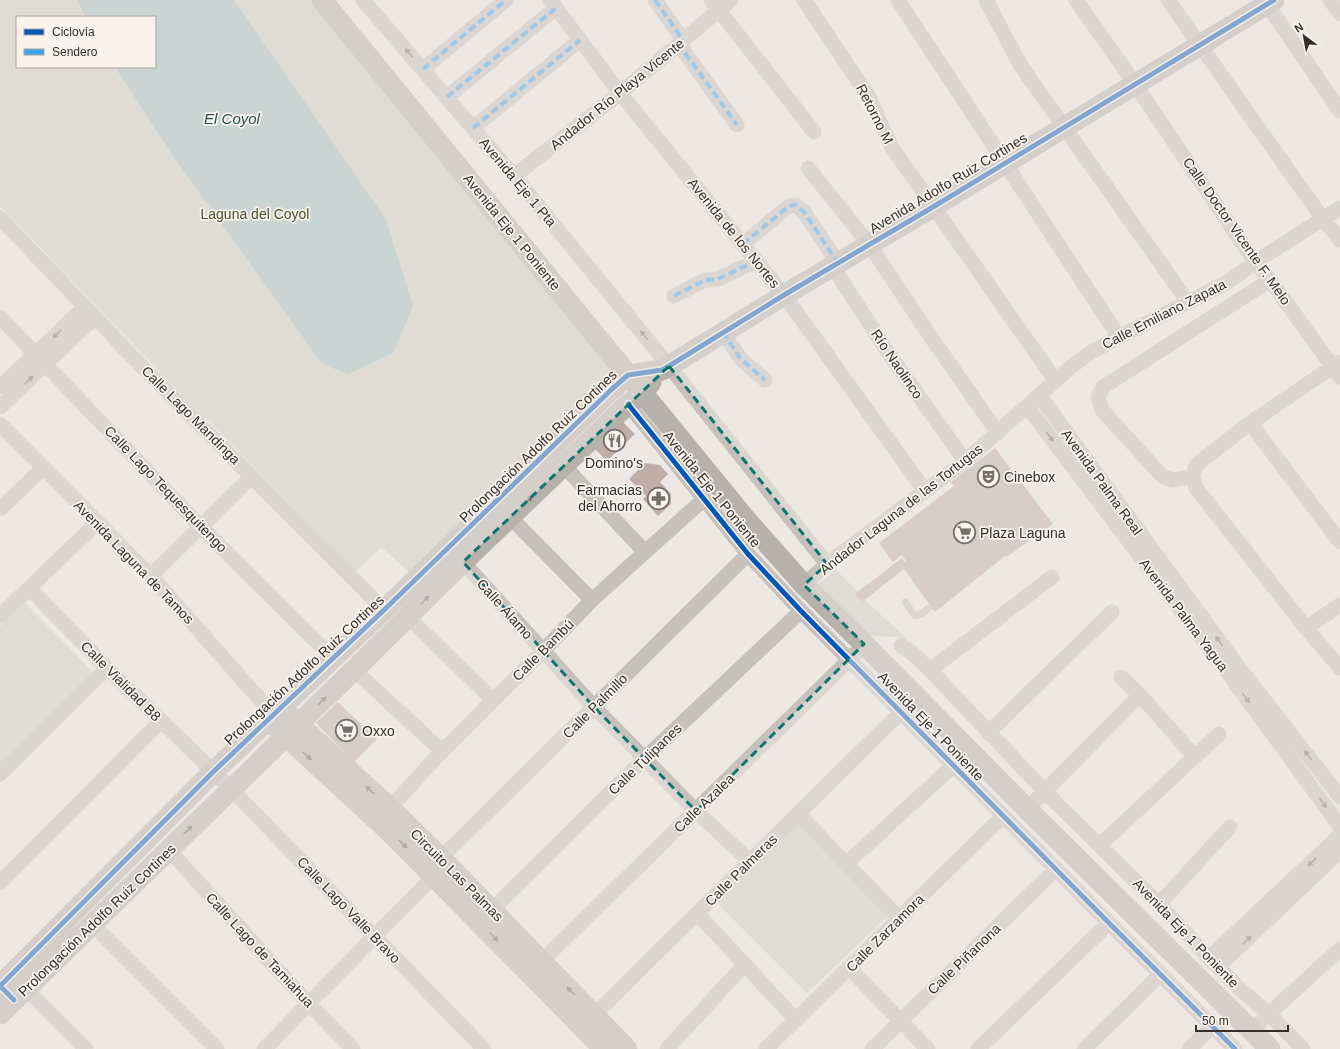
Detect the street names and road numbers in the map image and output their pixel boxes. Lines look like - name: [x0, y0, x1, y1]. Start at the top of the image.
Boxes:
- street label: Andador Río Playa Vicente: [547, 35, 687, 153]
- street label: Retorno M: [853, 81, 897, 147]
- street label: Avenida Adolfo Ruiz Cortines: [866, 130, 1030, 236]
- street label: Avenida Eje 1 Pta: [476, 134, 560, 230]
- street label: Calle Doctor Vicente F. Melo: [1180, 154, 1294, 308]
- street label: Avenida Eje 1 Poniente: [460, 171, 564, 294]
- street label: Avenida de los Nortes: [685, 175, 783, 291]
- street label: Calle Emiliano Zapata: [1099, 276, 1229, 352]
- street label: Río Naolinco: [868, 326, 926, 402]
- street label: Calle Lago Mandinga: [139, 363, 244, 468]
- street label: Prolongación Adolfo Ruiz Cortines: [456, 366, 620, 526]
- street label: Calle Lago Tequesquitengo: [101, 423, 231, 556]
- street label: Avenida Palma Real: [1058, 426, 1146, 538]
- street label: Avenida Eje 1 Poniente: [660, 428, 764, 551]
- street label: Andador Laguna de las Tortugas: [816, 440, 986, 578]
- street label: Avenida Laguna de Tamos: [71, 497, 197, 627]
- street label: Avenida Palma Yagua: [1136, 555, 1232, 675]
- street label: Calle Álamo: [474, 576, 536, 643]
- street label: Prolongación Adolfo Ruiz Cortines: [221, 592, 387, 748]
- street label: Calle Bambú: [509, 616, 577, 684]
- street label: Calle Vialidad B8: [78, 638, 164, 724]
- street label: Avenida Eje 1 Poniente: [875, 668, 987, 784]
- street label: Calle Palmillo: [559, 670, 631, 742]
- street label: Calle Tulipanes: [605, 720, 685, 798]
- street label: Calle Azalea: [670, 770, 738, 836]
- street label: Circuito Las Palmas: [407, 825, 507, 925]
- street label: Calle Palmeras: [702, 831, 780, 909]
- street label: Prolongación Adolfo Ruiz Cortines: [15, 840, 179, 1000]
- street label: Calle Lago Valle Bravo: [294, 854, 404, 967]
- street label: Avenida Eje 1 Poniente: [1130, 875, 1242, 991]
- street label: Calle Lago de Tamiahua: [203, 889, 317, 1011]
- street label: Calle Zarzamora: [843, 891, 927, 975]
- street label: Calle Piñanona: [924, 920, 1004, 998]

